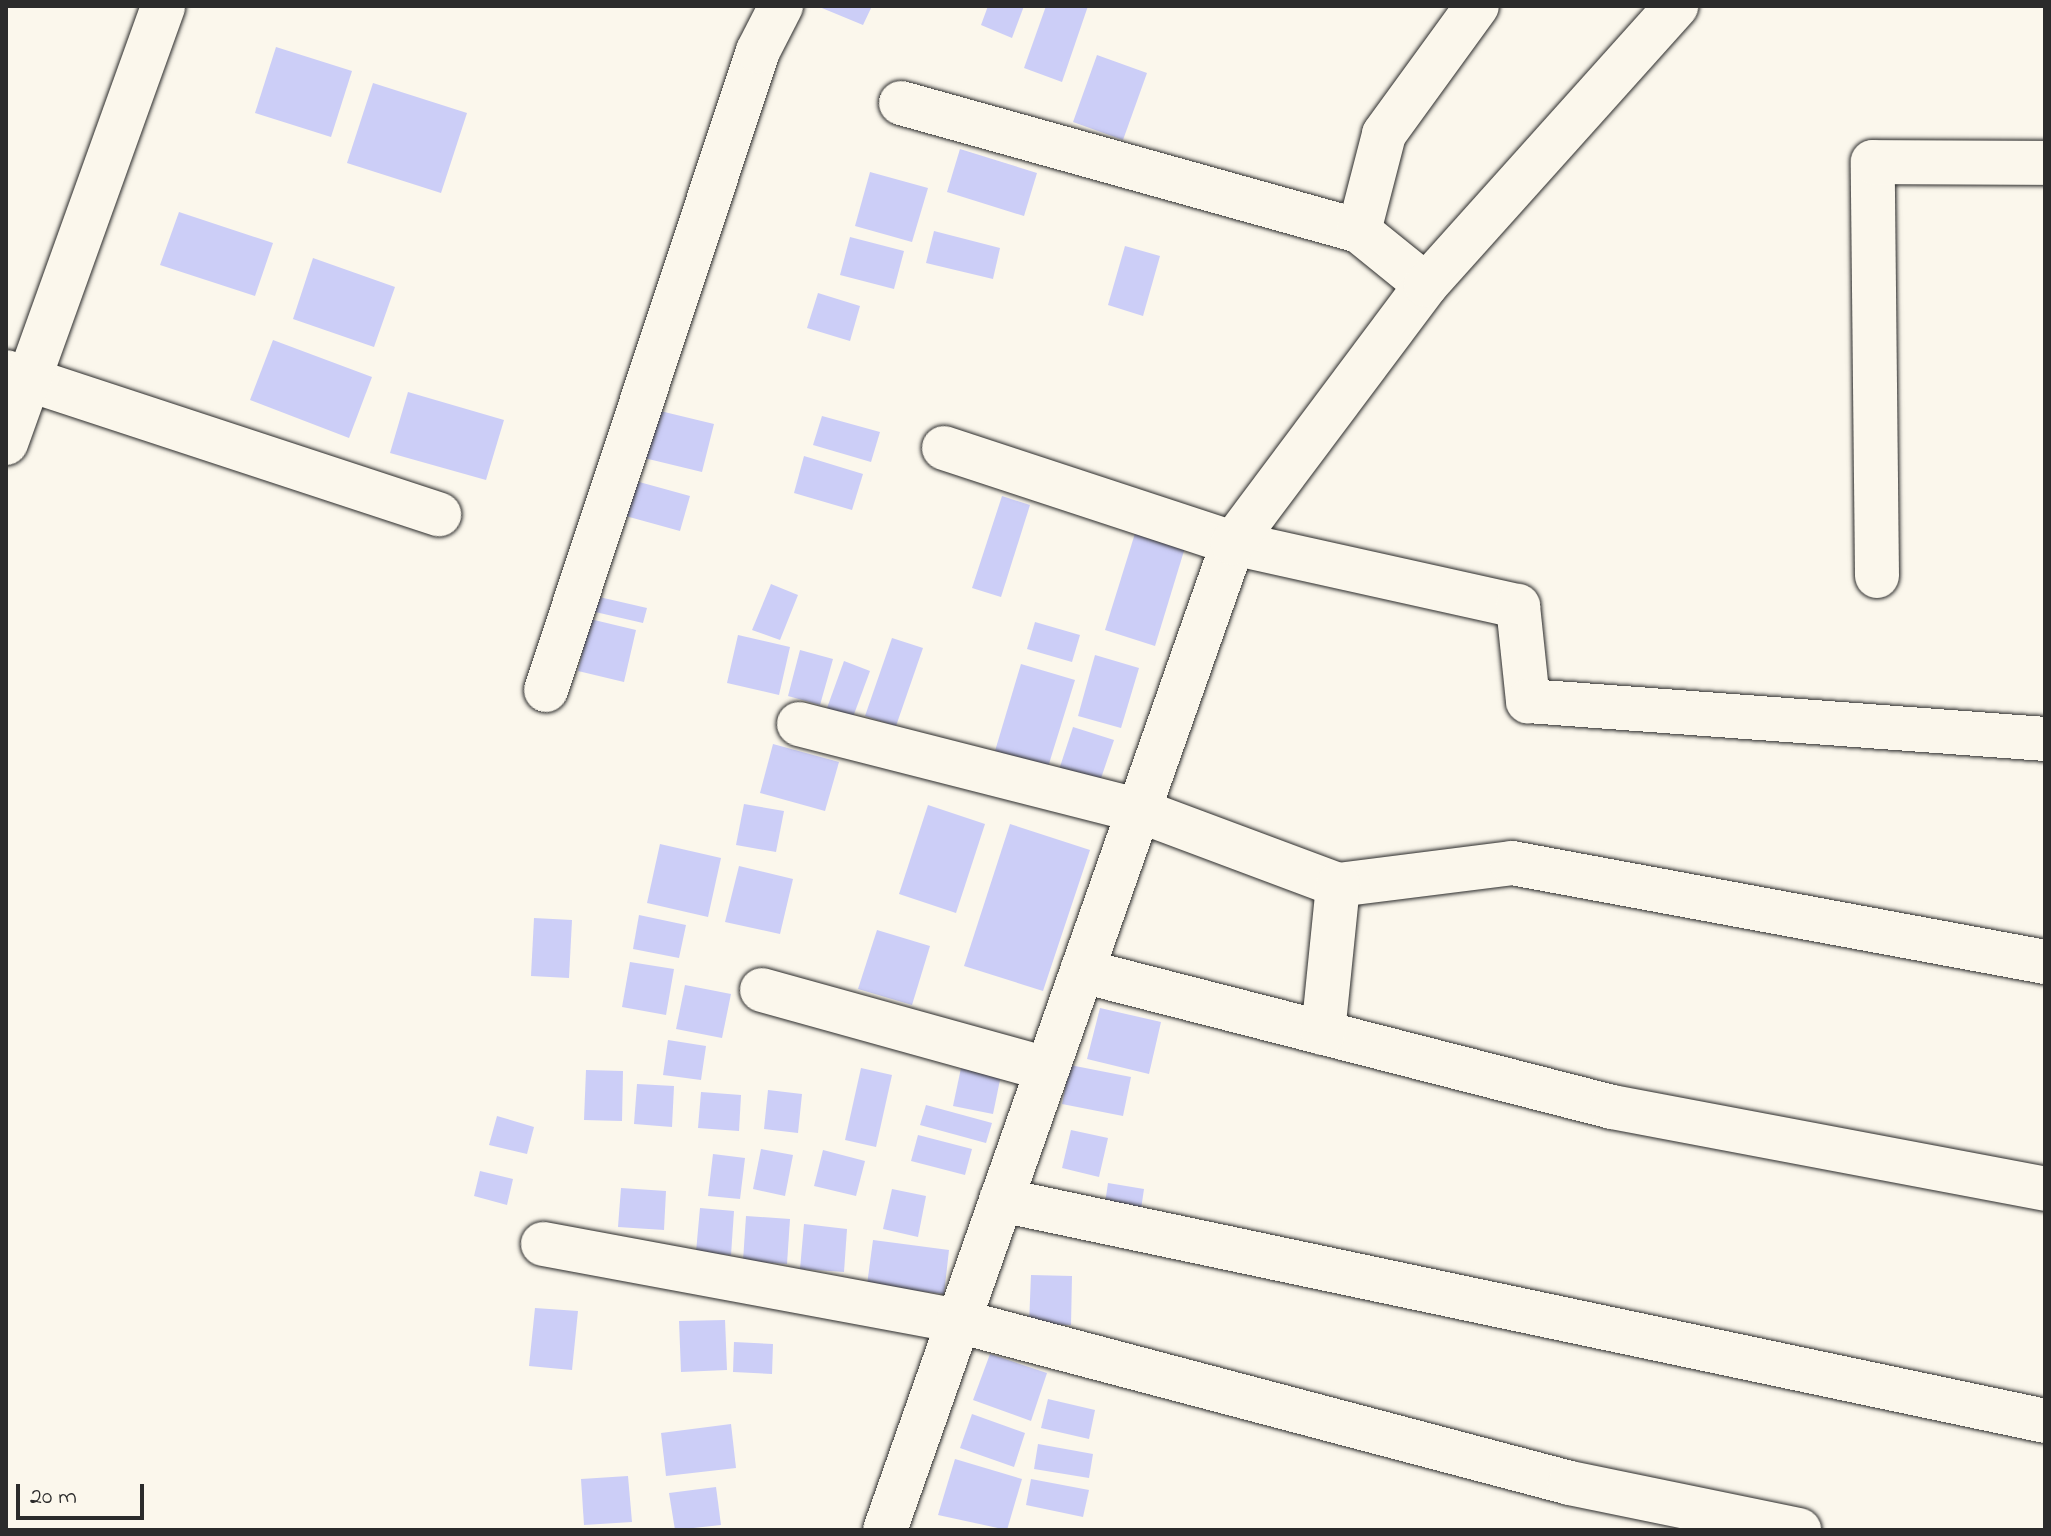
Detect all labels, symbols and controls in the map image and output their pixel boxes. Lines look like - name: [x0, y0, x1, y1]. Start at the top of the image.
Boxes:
- scale bar: [20, 1468, 148, 1518]
- text: 20 m: [30, 1480, 77, 1515]

